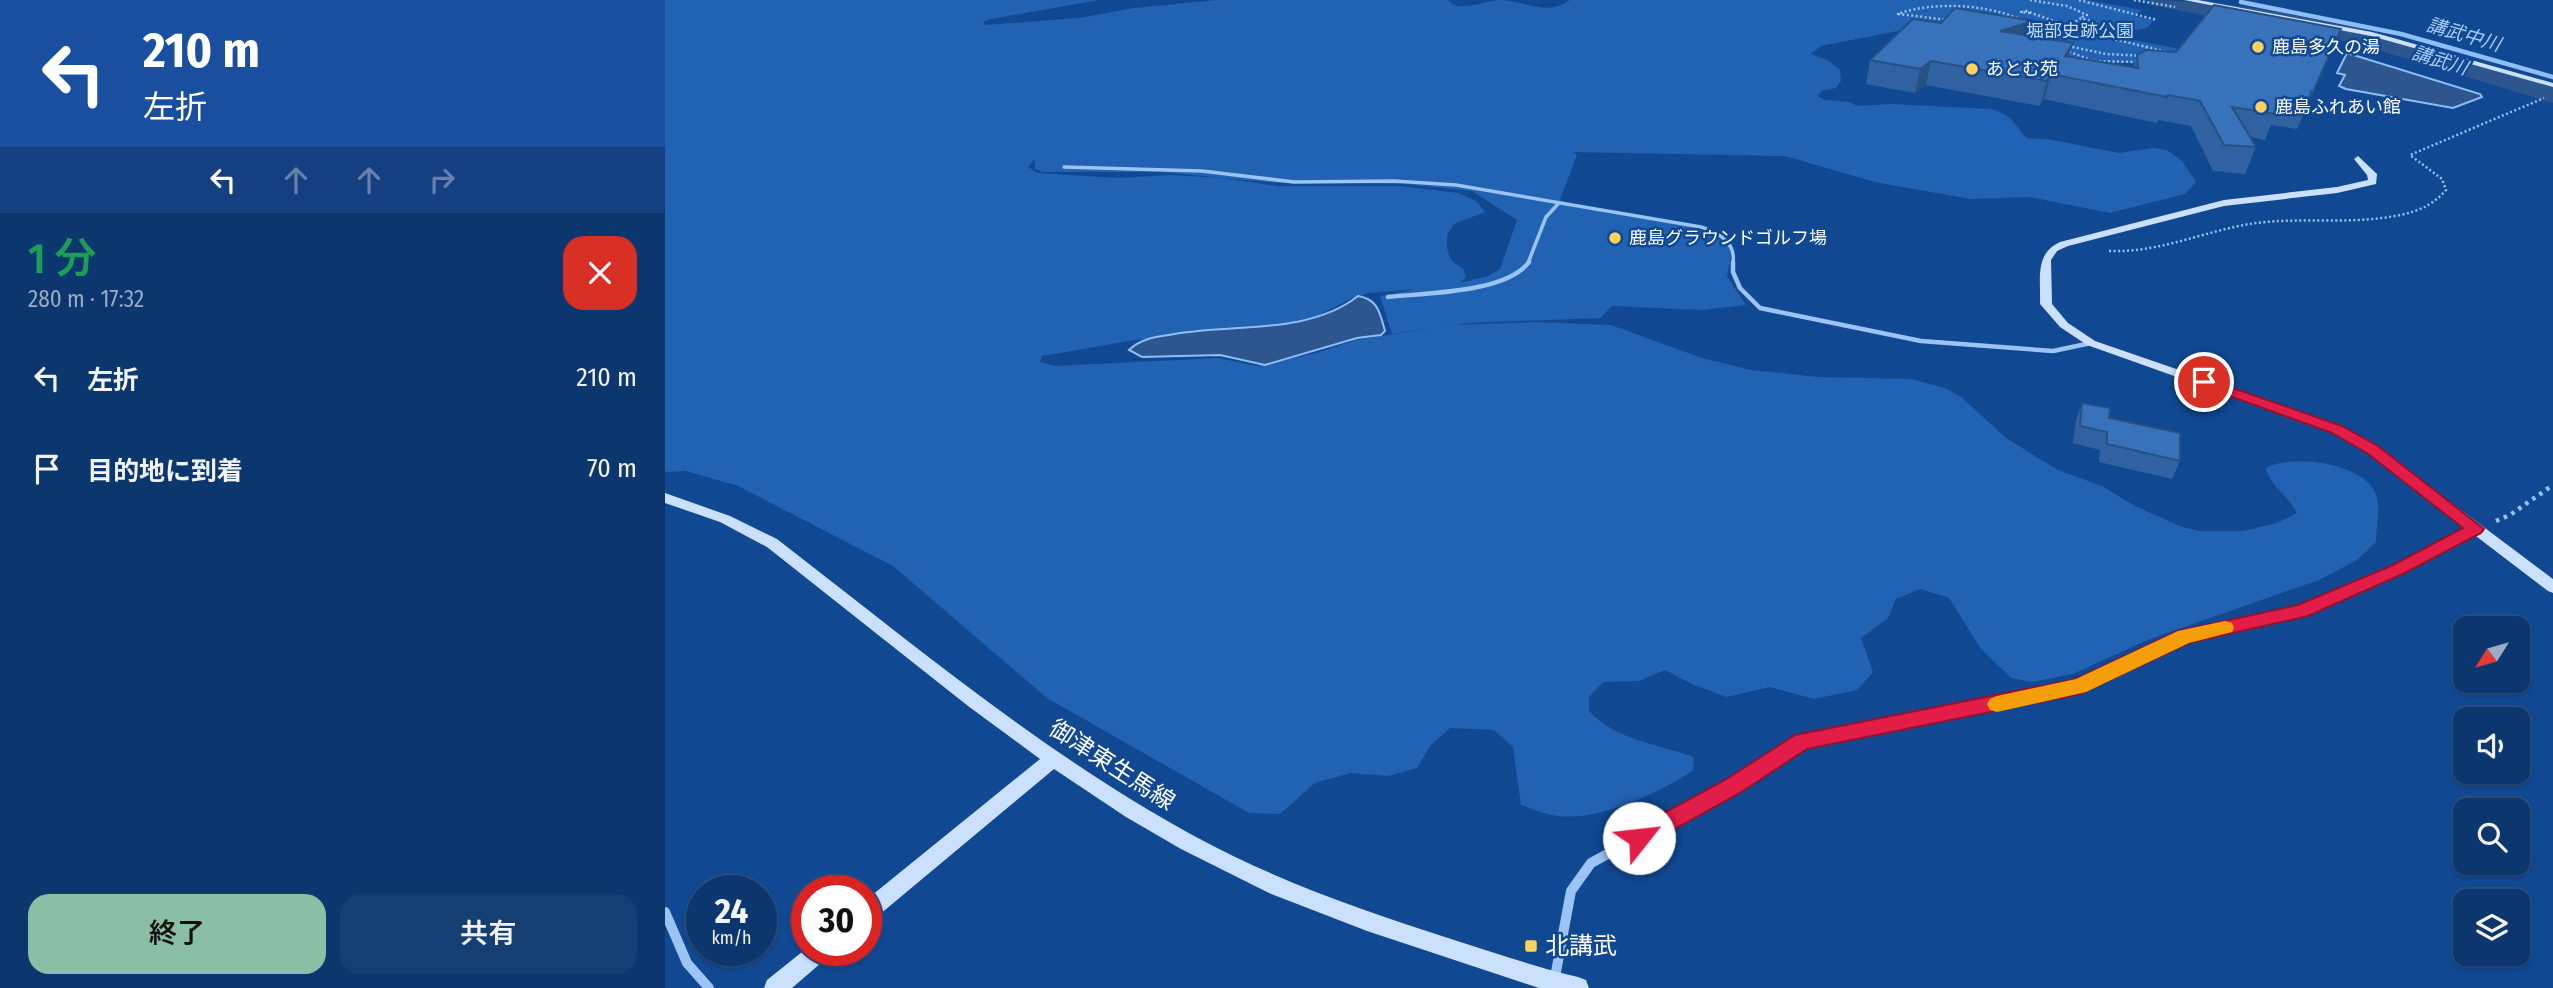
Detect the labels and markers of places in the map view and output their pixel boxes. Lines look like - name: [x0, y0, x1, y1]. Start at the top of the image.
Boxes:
- place label: 鹿島多久の湯: [2272, 36, 2380, 58]
- marker: 鹿島多久の湯: [2250, 39, 2266, 55]
- place label: あとむ苑: [1986, 58, 2058, 80]
- marker: あとむ苑: [1964, 61, 1980, 77]
- place label: 鹿島ふれあい館: [2275, 96, 2401, 118]
- marker: 鹿島ふれあい館: [2253, 99, 2269, 115]
- place label: 鹿島グラウンドゴルフ場: [1629, 227, 1827, 249]
- marker: 鹿島グラウンドゴルフ場: [1607, 230, 1623, 246]
- pin: [2174, 352, 2234, 412]
- place label: 北講武: [1545, 932, 1617, 960]
- marker: 北講武: [1523, 938, 1539, 954]

